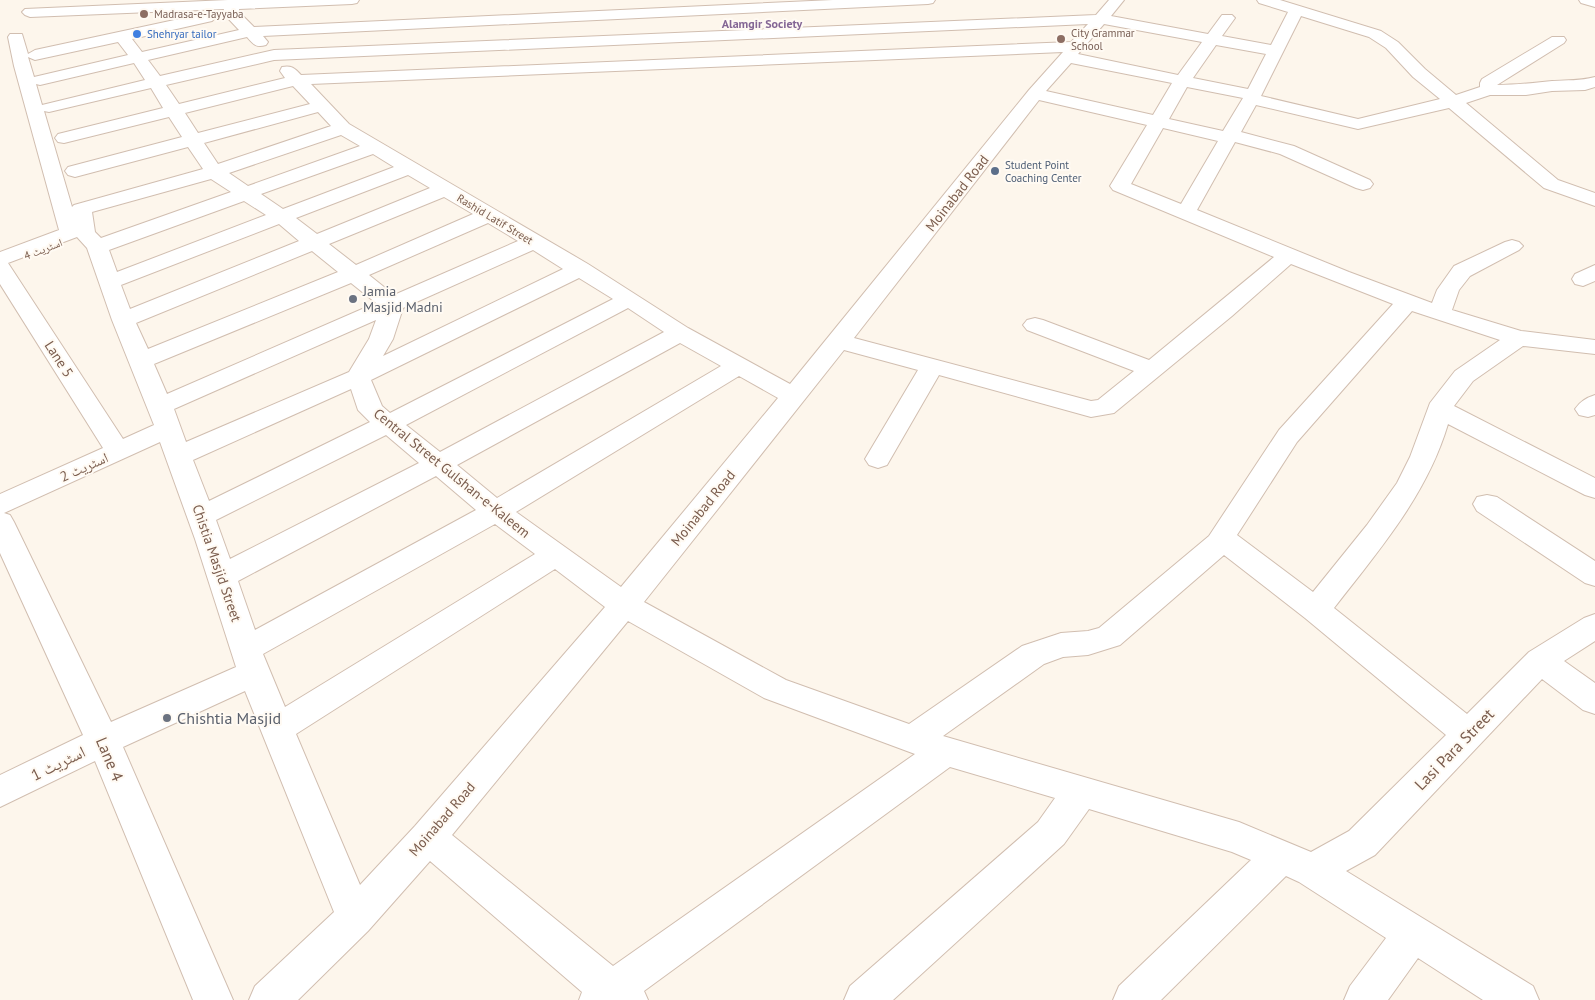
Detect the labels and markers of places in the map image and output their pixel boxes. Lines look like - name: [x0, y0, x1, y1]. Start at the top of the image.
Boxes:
- place label: Madrasa-e-Tayyaba: [154, 7, 244, 21]
- marker: Madrasa-e-Tayyaba: [138, 8, 150, 20]
- place label: City Grammar School: [1071, 26, 1135, 53]
- place label: Shehryar tailor: [147, 27, 217, 41]
- marker: Shehryar tailor: [131, 28, 143, 40]
- marker: City Grammar School: [1055, 33, 1067, 45]
- place label: Student Point Coaching Center: [1005, 158, 1082, 185]
- marker: Student Point Coaching Center: [989, 165, 1001, 177]
- place label: Jamia Masjid Madni: [362, 282, 443, 316]
- marker: Jamia Masjid Madni: [347, 293, 359, 305]
- place label: Chishtia Masjid: [177, 708, 281, 728]
- marker: Chishtia Masjid: [161, 712, 173, 724]

